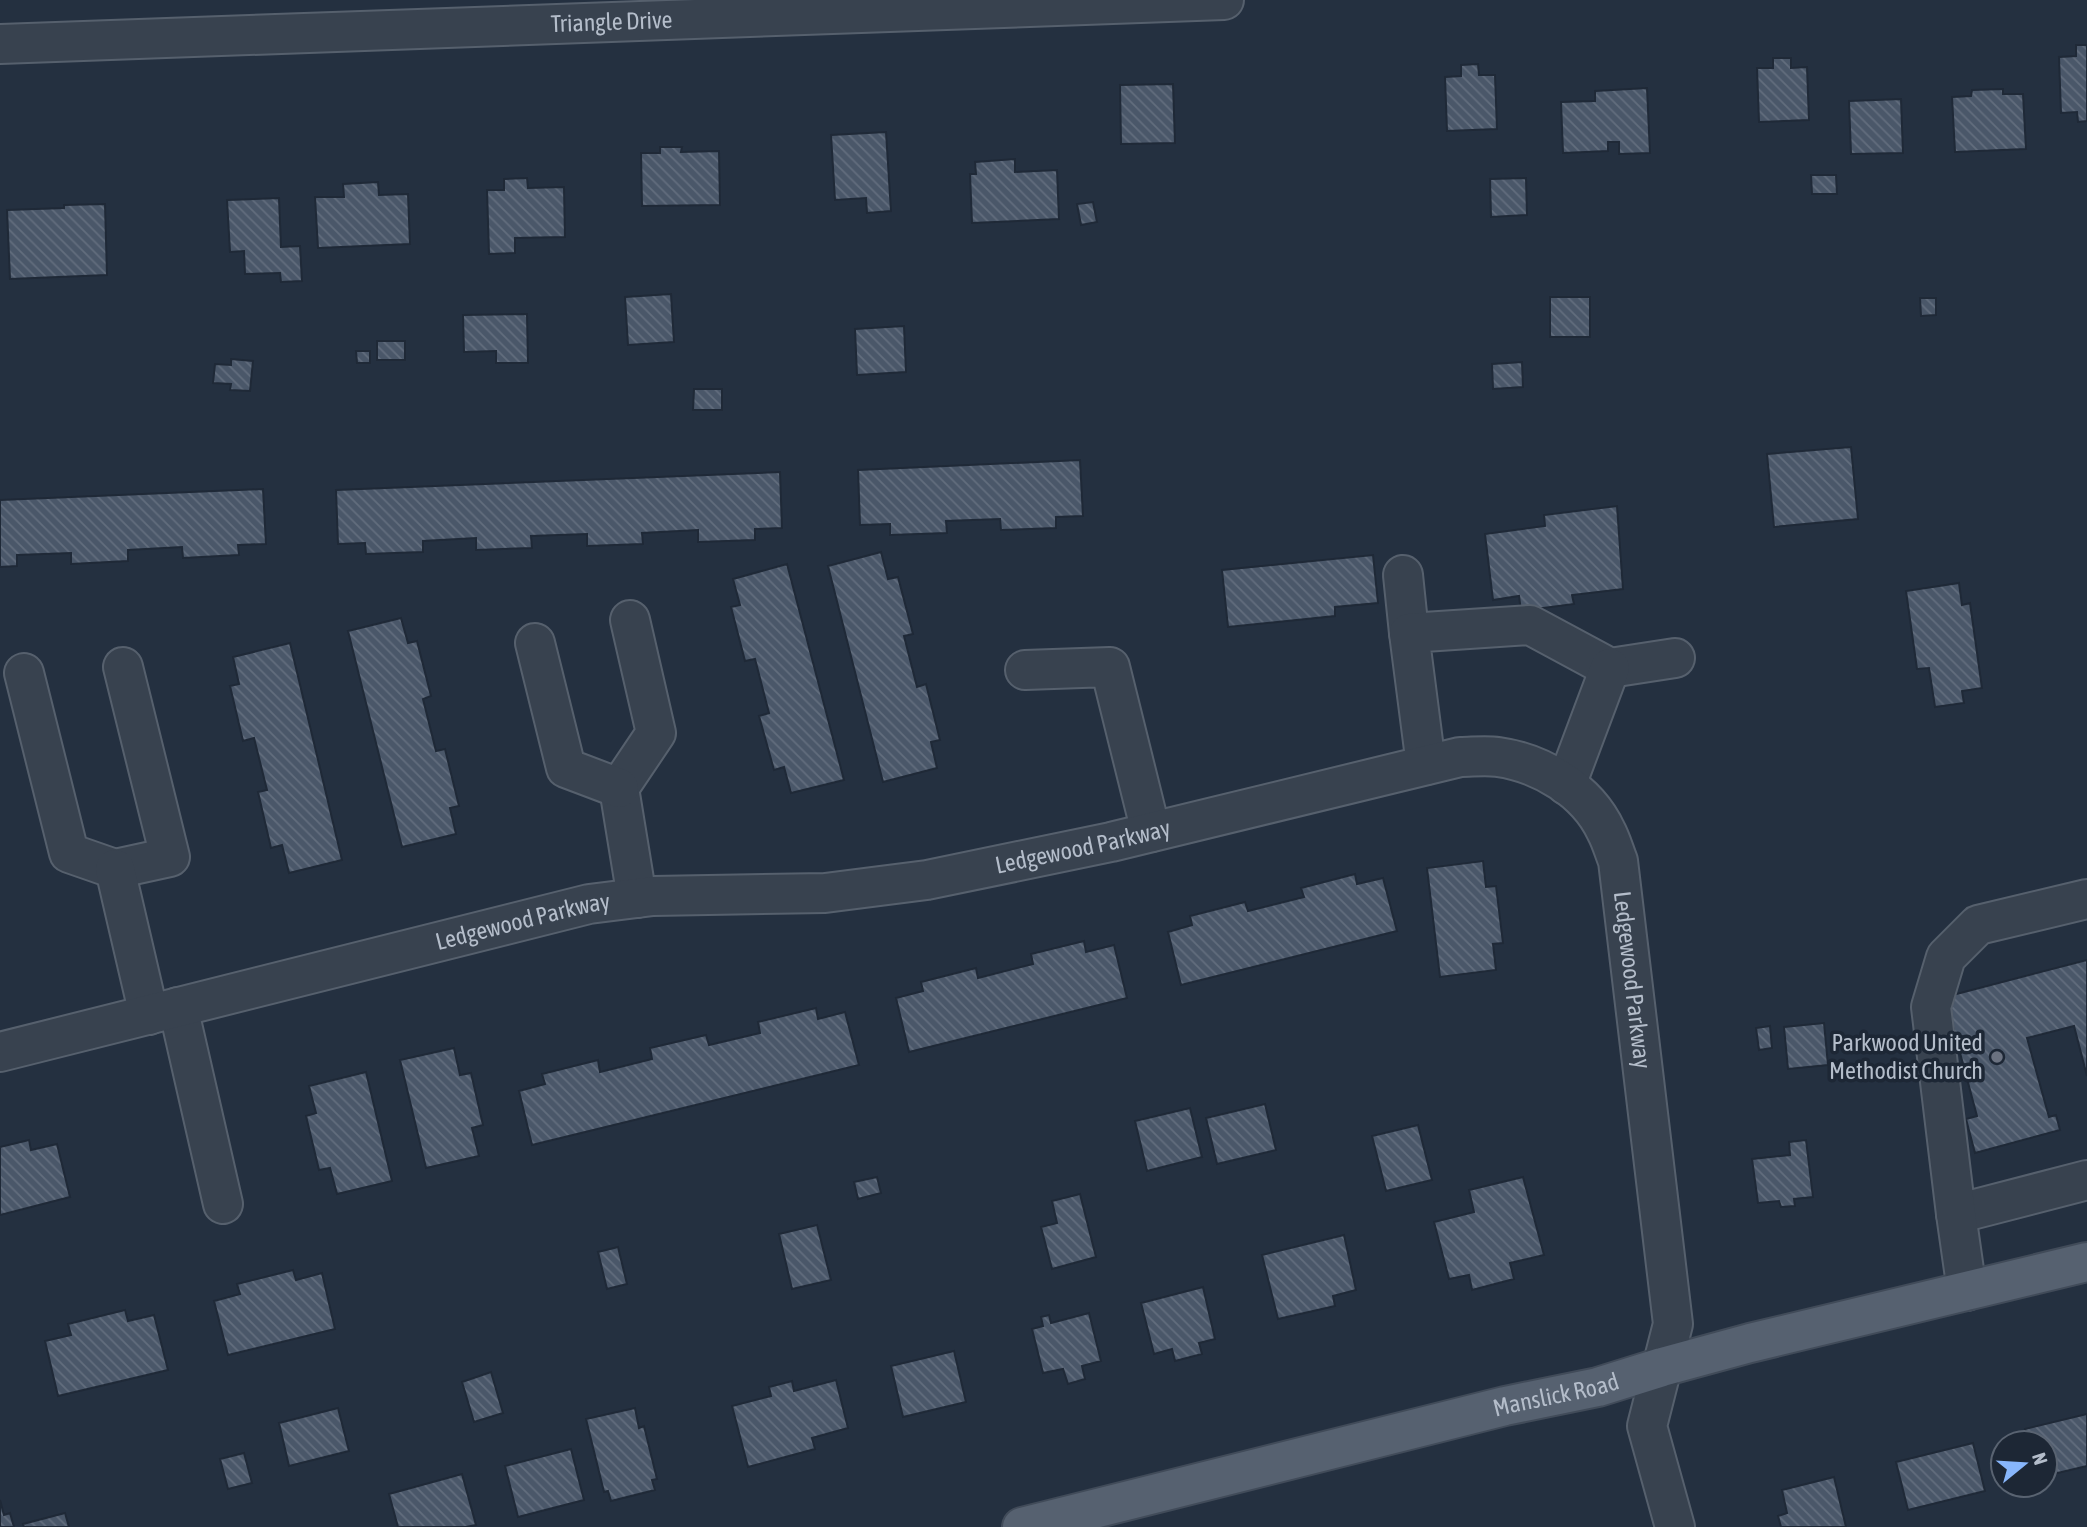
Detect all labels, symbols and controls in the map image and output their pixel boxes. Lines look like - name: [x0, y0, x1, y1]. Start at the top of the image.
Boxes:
- street label: Triangle Drive: [550, 6, 673, 37]
- street label: Ledgewood Parkway: [993, 814, 1173, 879]
- street label: Ledgewood Parkway: [433, 887, 612, 955]
- street label: Ledgewood Parkway: [1609, 890, 1657, 1070]
- place label: Parkwood United Methodist Church: [1829, 1029, 1983, 1084]
- marker: Parkwood United Methodist Church: [1989, 1049, 2005, 1065]
- street label: Manslick Road: [1490, 1367, 1622, 1421]
- north arrow: [1989, 1429, 2059, 1499]
- text: N: [2028, 1450, 2052, 1467]

